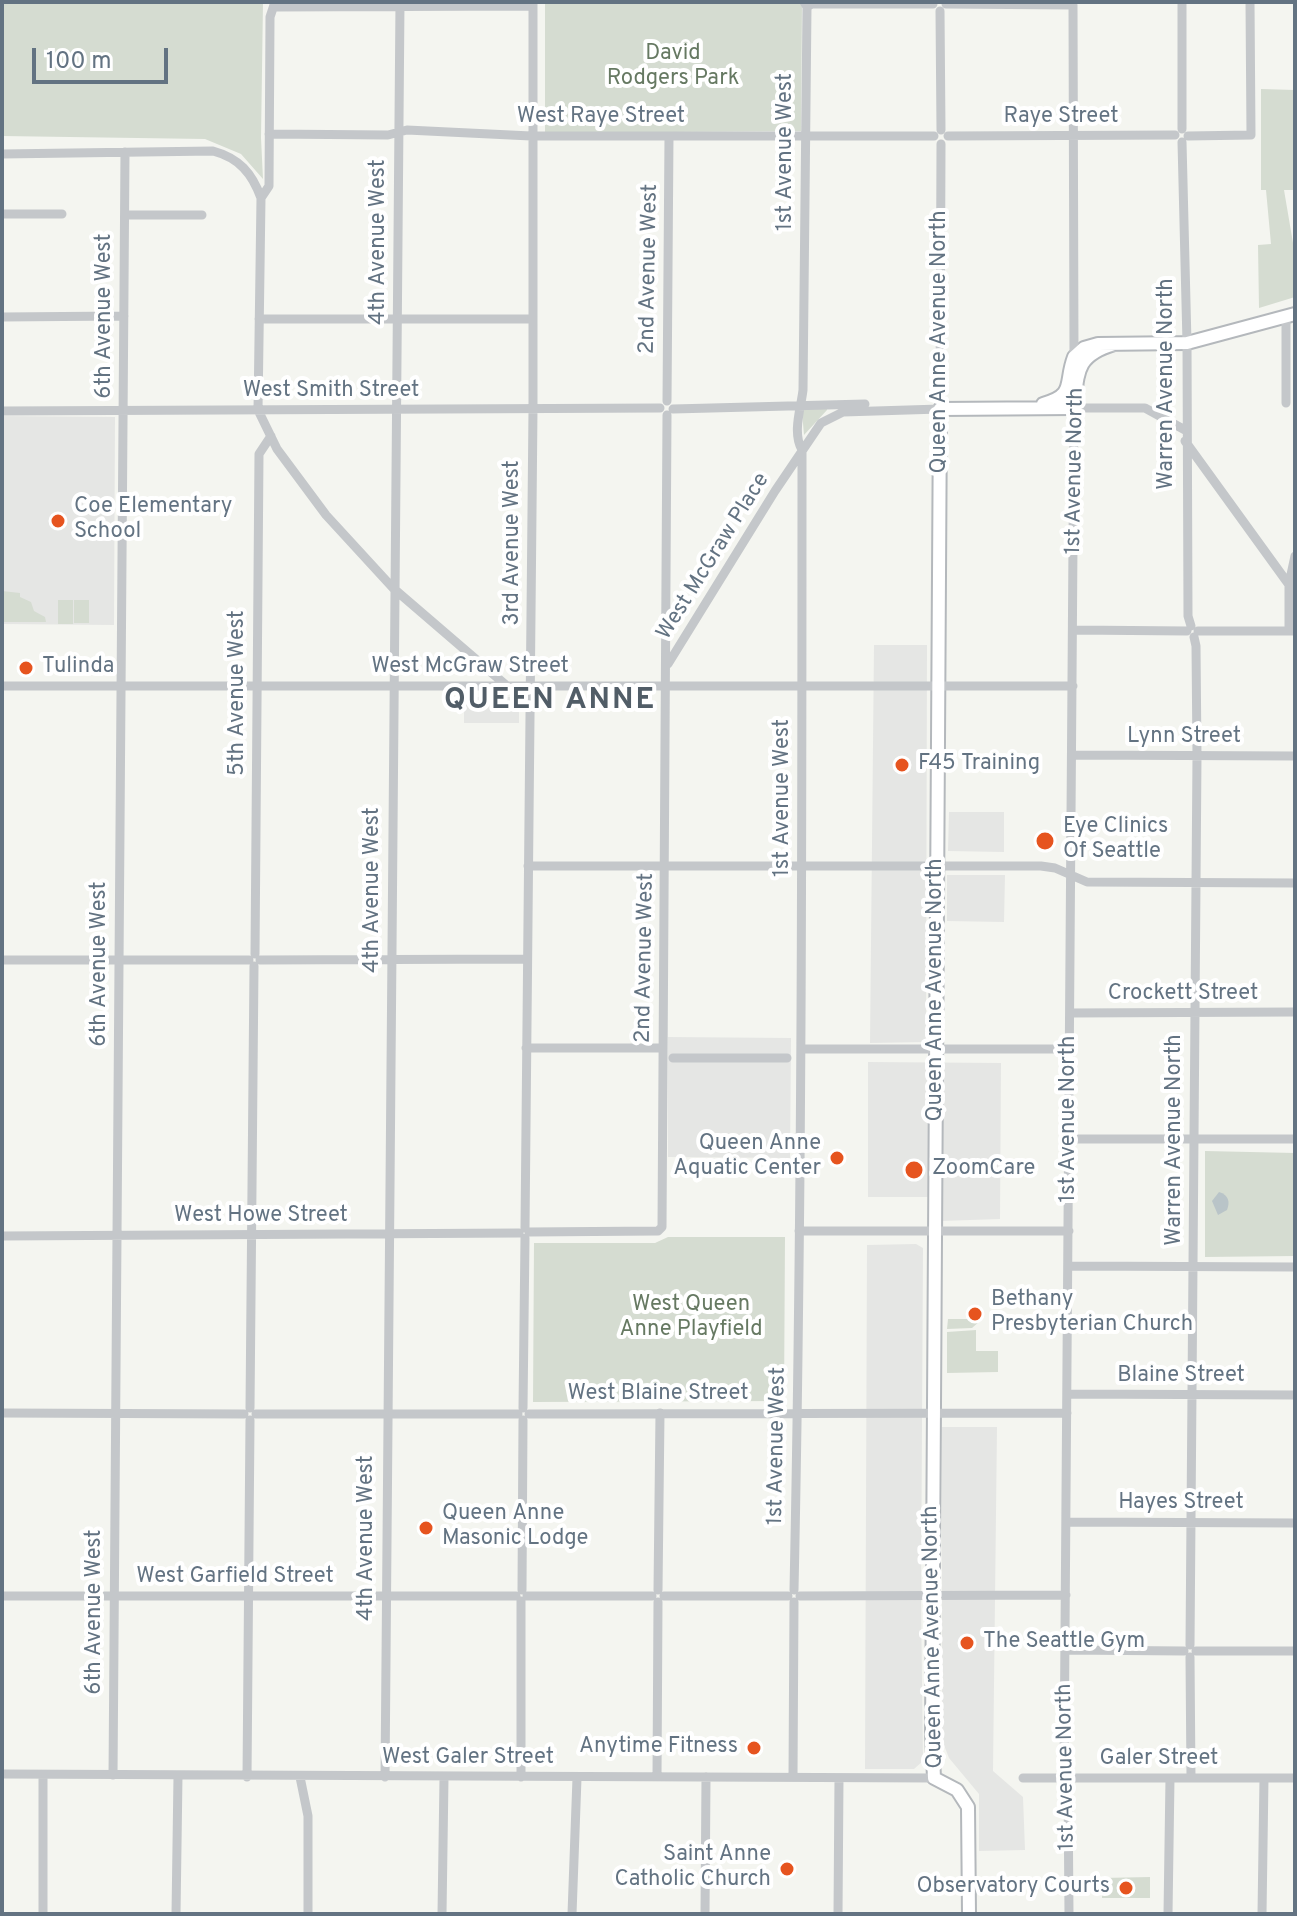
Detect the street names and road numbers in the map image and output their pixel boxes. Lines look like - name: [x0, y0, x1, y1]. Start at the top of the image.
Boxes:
- street label: 1st Avenue West: [774, 73, 800, 231]
- street label: West Raye Street: [517, 105, 685, 131]
- street label: Raye Street: [1003, 105, 1119, 131]
- street label: 4th Avenue West: [367, 159, 393, 325]
- street label: 2nd Avenue West: [635, 184, 665, 354]
- street label: Queen Anne Avenue North: [928, 210, 954, 474]
- street label: 6th Avenue West: [93, 233, 119, 399]
- street label: Warren Avenue North: [1155, 278, 1181, 490]
- street label: West Smith Street: [243, 379, 419, 405]
- street label: 1st Avenue North: [1061, 387, 1091, 555]
- street label: 3rd Avenue West: [501, 460, 527, 626]
- street label: West McGraw Place: [652, 469, 776, 645]
- street label: 5th Avenue West: [226, 610, 252, 776]
- street label: West McGraw Street: [371, 655, 569, 681]
- street label: 1st Avenue West: [771, 719, 797, 877]
- street label: Lynn Street: [1127, 725, 1241, 751]
- street label: 4th Avenue West: [361, 807, 387, 973]
- street label: Queen Anne Avenue North: [924, 858, 950, 1122]
- street label: 2nd Avenue West: [631, 873, 661, 1043]
- street label: 6th Avenue West: [88, 881, 114, 1047]
- street label: Crockett Street: [1108, 982, 1258, 1008]
- street label: Warren Avenue North: [1163, 1034, 1189, 1246]
- street label: 1st Avenue North: [1057, 1035, 1083, 1203]
- street label: West Howe Street: [174, 1204, 348, 1230]
- street label: Blaine Street: [1117, 1364, 1245, 1390]
- street label: 1st Avenue West: [763, 1367, 793, 1525]
- street label: West Blaine Street: [568, 1382, 748, 1408]
- street label: 4th Avenue West: [355, 1455, 381, 1621]
- street label: Hayes Street: [1118, 1491, 1244, 1517]
- street label: Queen Anne Avenue North: [919, 1505, 949, 1769]
- street label: 6th Avenue West: [83, 1529, 109, 1695]
- street label: West Garfield Street: [136, 1565, 334, 1591]
- street label: 1st Avenue North: [1052, 1683, 1082, 1851]
- street label: West Galer Street: [382, 1746, 554, 1772]
- street label: Galer Street: [1100, 1747, 1218, 1773]

